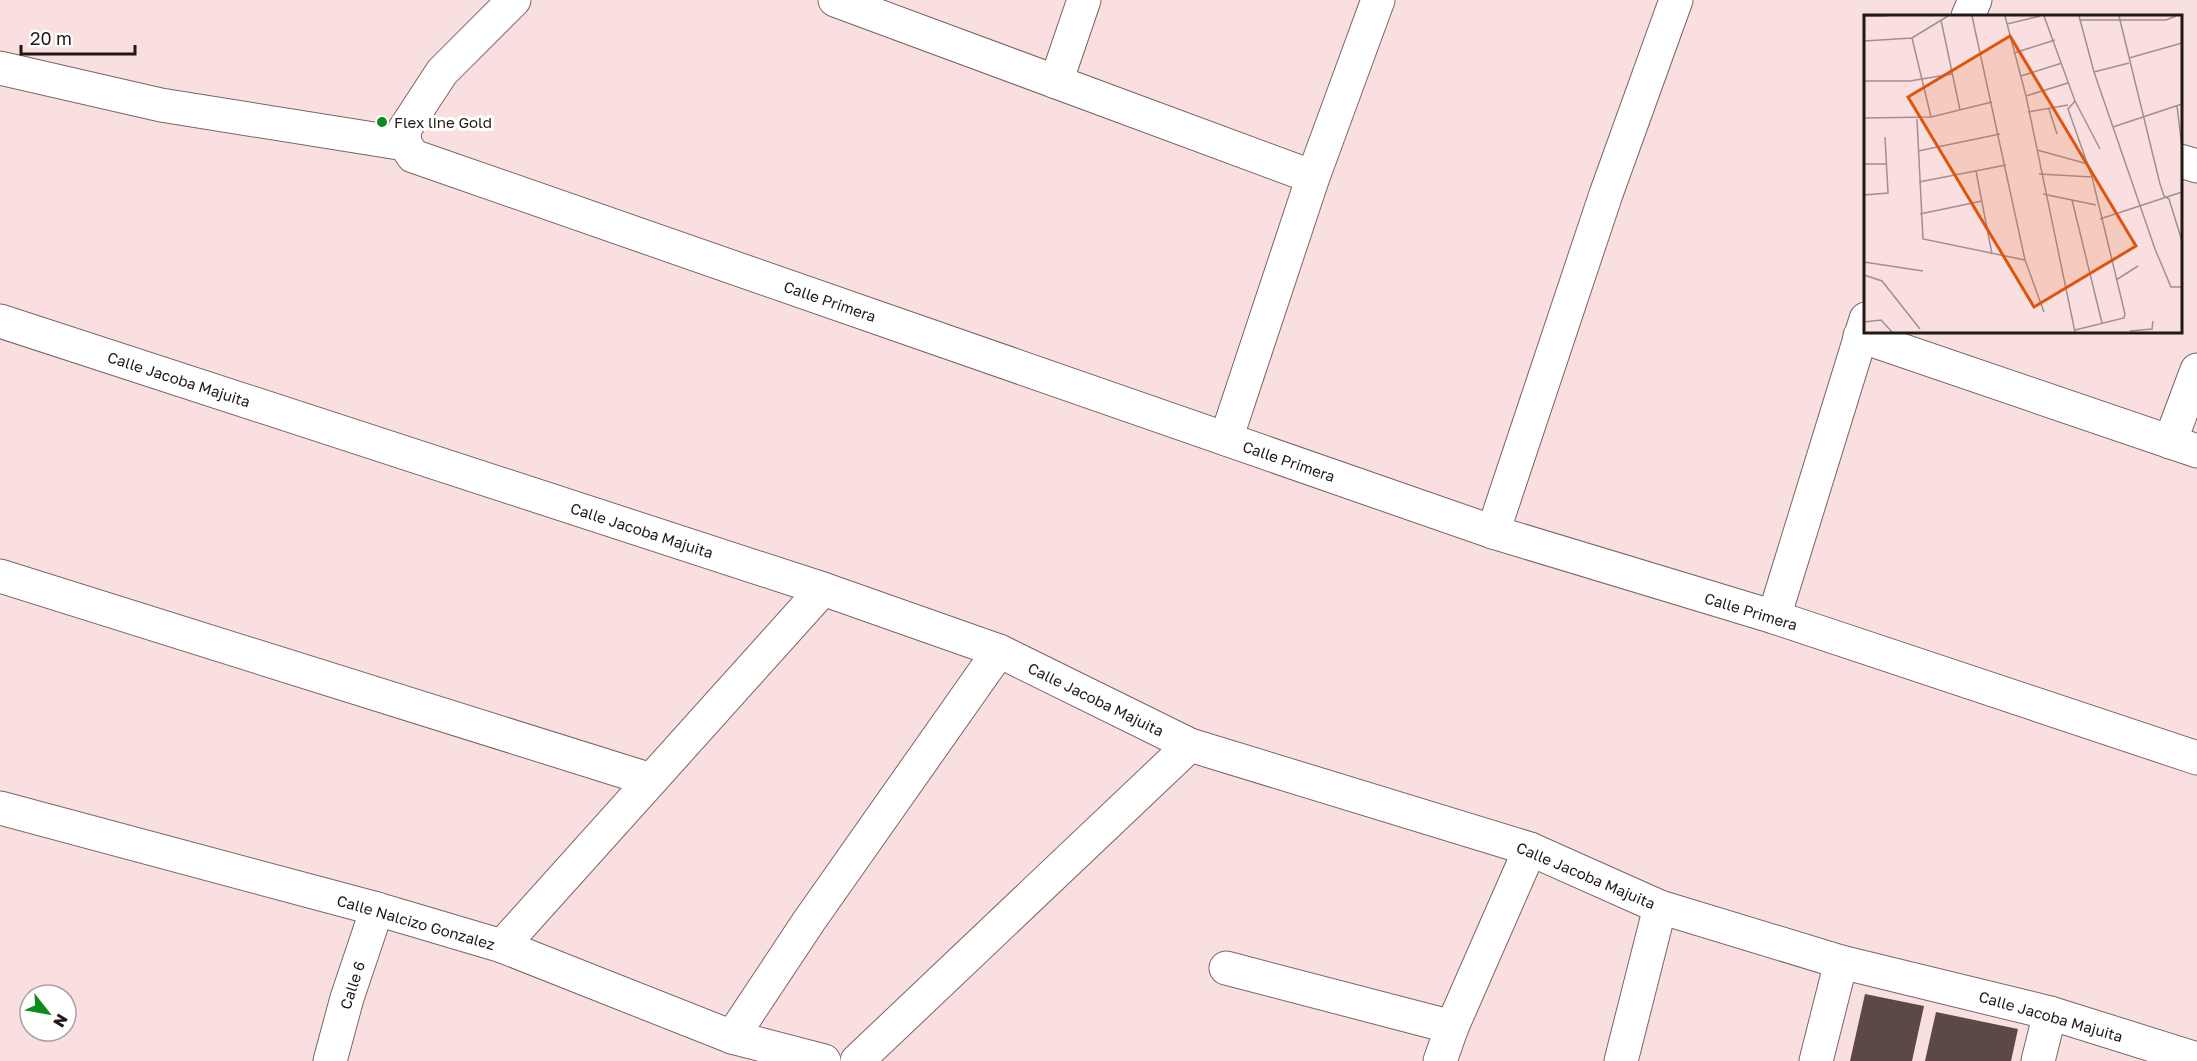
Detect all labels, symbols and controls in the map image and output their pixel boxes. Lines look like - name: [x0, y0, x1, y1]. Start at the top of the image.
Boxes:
- inset map: [1864, 15, 2182, 333]
- scale bar: [21, 18, 135, 56]
- text: 20 m: [30, 27, 72, 49]
- place label: Flex line Gold: [394, 113, 492, 131]
- marker: Flex line Gold: [375, 115, 389, 129]
- street label: Calle Primera: [781, 277, 879, 325]
- street label: Calle Jacoba Majuita: [105, 347, 253, 411]
- street label: Calle Primera: [1240, 437, 1338, 485]
- street label: Calle Jacoba Majuita: [568, 498, 716, 562]
- street label: Calle Primera: [1702, 588, 1800, 634]
- street label: Calle Jacoba Majuita: [1025, 658, 1167, 740]
- street label: Calle Jacoba Majuita: [1514, 838, 1658, 912]
- street label: Calle Nalcizo Gonzalez: [335, 891, 497, 953]
- street label: Calle 6: [336, 959, 368, 1011]
- north arrow: [18, 983, 78, 1043]
- street label: Calle Jacoba Majuita: [1977, 987, 2125, 1045]
- text: N: [49, 1010, 73, 1031]

